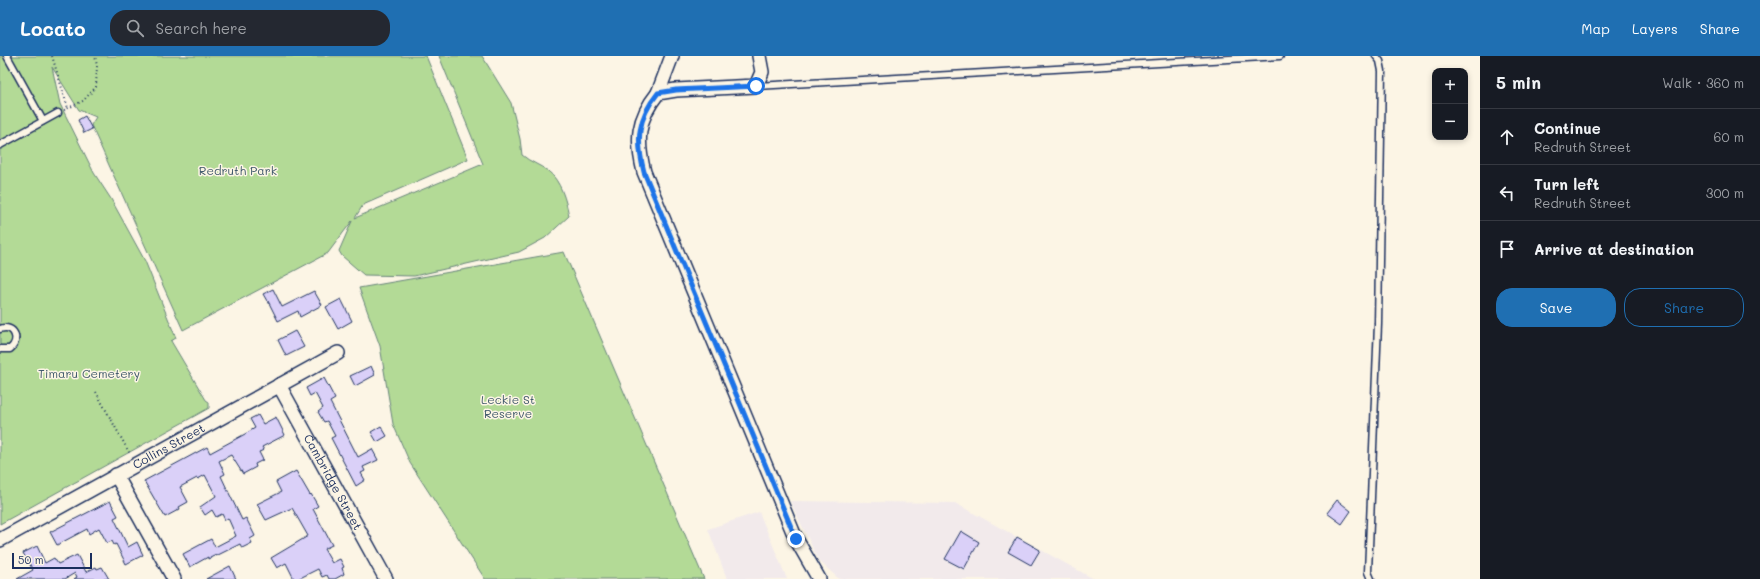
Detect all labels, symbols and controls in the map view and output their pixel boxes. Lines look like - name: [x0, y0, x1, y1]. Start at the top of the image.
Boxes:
- search box: [110, 10, 390, 46]
- text: Locato: [20, 16, 86, 41]
- icon: search: [124, 17, 146, 39]
- text: Search here: [156, 18, 247, 38]
- text: Map: [1581, 19, 1610, 38]
- text: Layers: [1632, 19, 1678, 38]
- text: Share: [1700, 19, 1740, 38]
- map controls: [1432, 68, 1468, 140]
- button: +: [1432, 68, 1468, 104]
- text: 5 min: [1496, 71, 1541, 93]
- text: Walk · 360 m: [1662, 74, 1744, 91]
- route start: [747, 77, 765, 95]
- button: −: [1432, 104, 1468, 140]
- text: Continue: [1534, 118, 1601, 138]
- icon: ahead: [1496, 126, 1518, 148]
- text: 60 m: [1714, 128, 1744, 145]
- text: Redruth Street: [1534, 138, 1631, 155]
- park label: Redruth Park: [199, 162, 277, 178]
- text: Turn left: [1534, 174, 1599, 194]
- icon: left: [1496, 182, 1518, 204]
- text: 300 m: [1706, 184, 1744, 201]
- text: Redruth Street: [1534, 194, 1631, 211]
- icon: arrive: [1496, 238, 1518, 260]
- text: Arrive at destination: [1534, 239, 1694, 259]
- button: Save: [1496, 288, 1616, 327]
- button: Share: [1624, 288, 1744, 327]
- park label: Timaru Cemetery: [38, 365, 140, 381]
- park label: Leckie St Reserve: [481, 391, 535, 421]
- street label: Collins Street: [130, 419, 207, 472]
- street label: Cambridge Street: [301, 431, 366, 532]
- route end: [787, 530, 805, 548]
- scale bar: [12, 551, 92, 570]
- text: 50 m: [18, 552, 44, 567]

